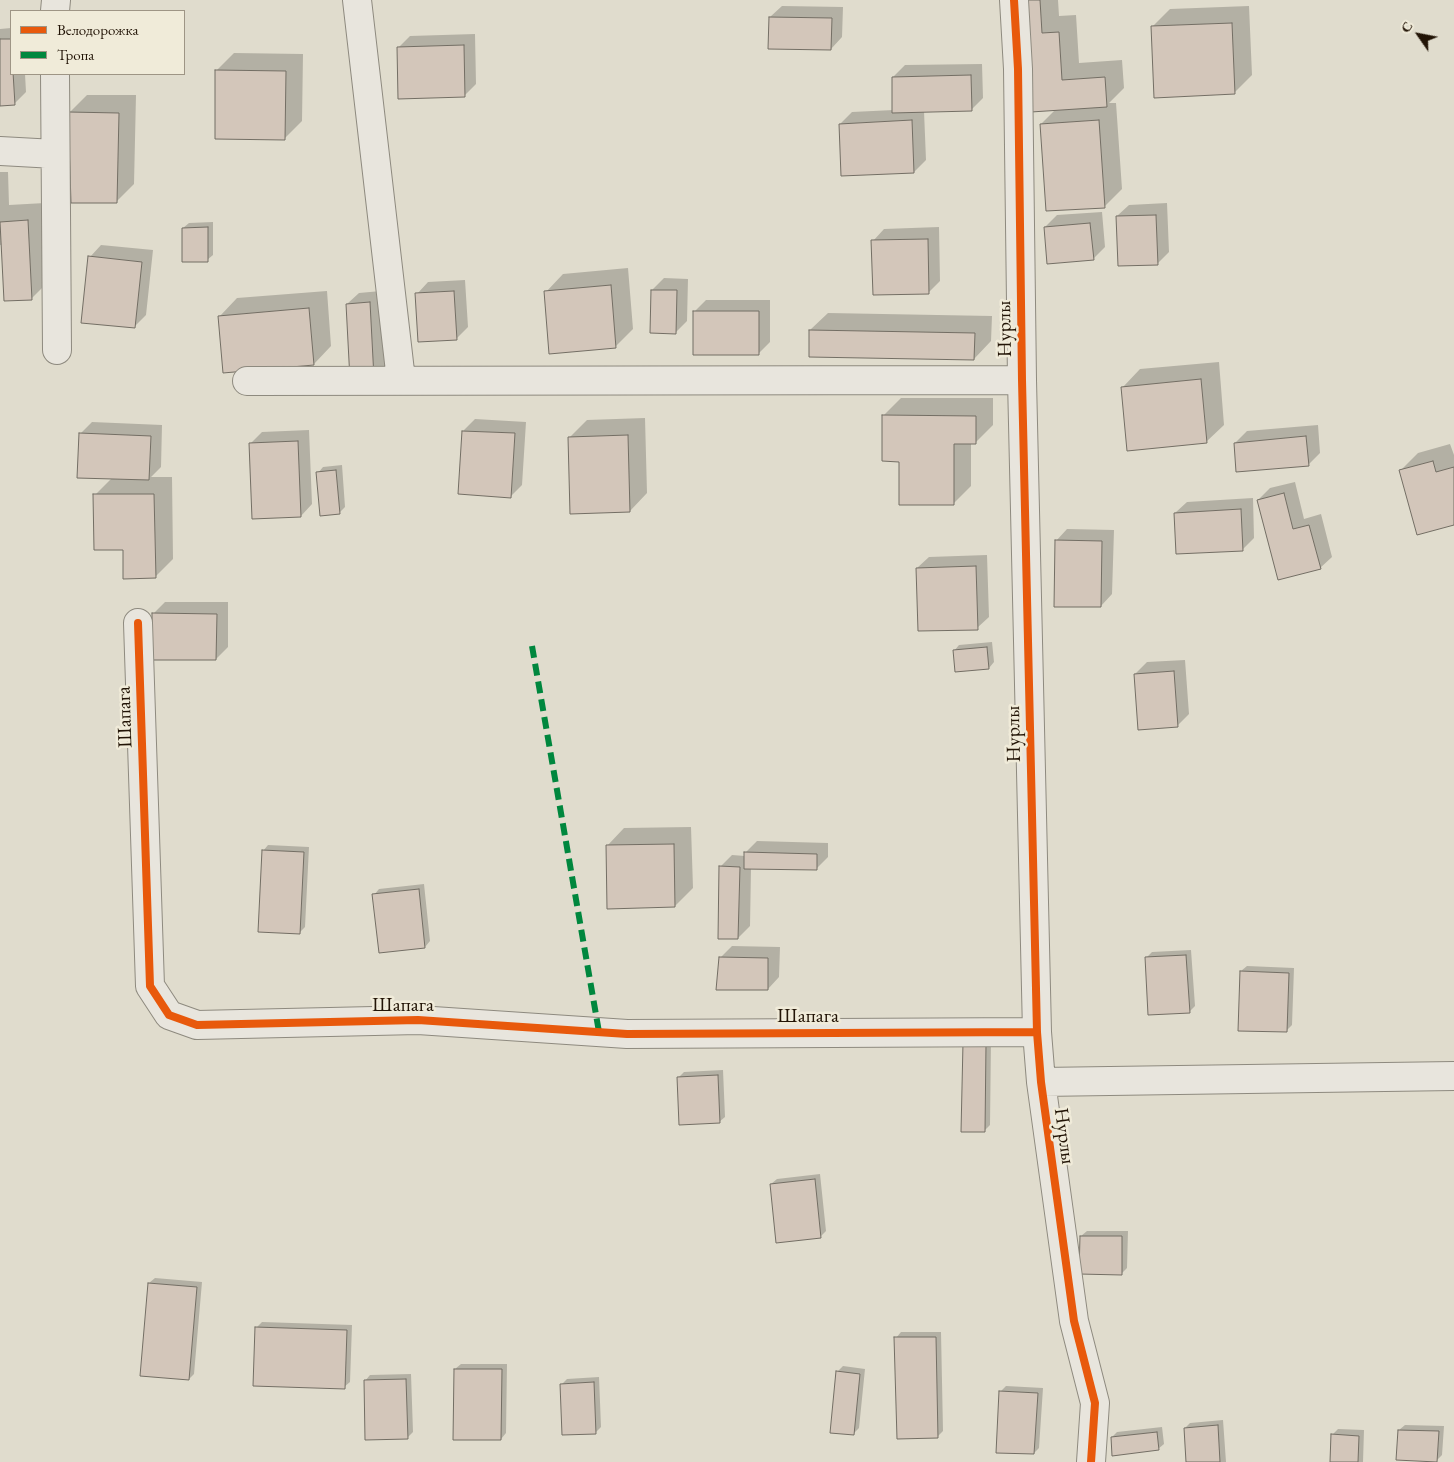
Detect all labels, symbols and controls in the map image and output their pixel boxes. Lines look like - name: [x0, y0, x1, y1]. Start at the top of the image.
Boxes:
- legend: [10, 10, 185, 75]
- north arrow: [1394, 10, 1444, 60]
- text: С: [1396, 18, 1417, 36]
- text: Велодорожка: [57, 20, 138, 39]
- text: Тропа: [57, 45, 94, 64]
- street label: Нурлы: [993, 300, 1017, 358]
- street label: Шапага: [112, 686, 138, 748]
- street label: Нурлы: [1002, 705, 1026, 763]
- street label: Шапага: [372, 994, 434, 1018]
- street label: Шапага: [777, 1005, 839, 1029]
- street label: Нурлы: [1048, 1106, 1080, 1166]

